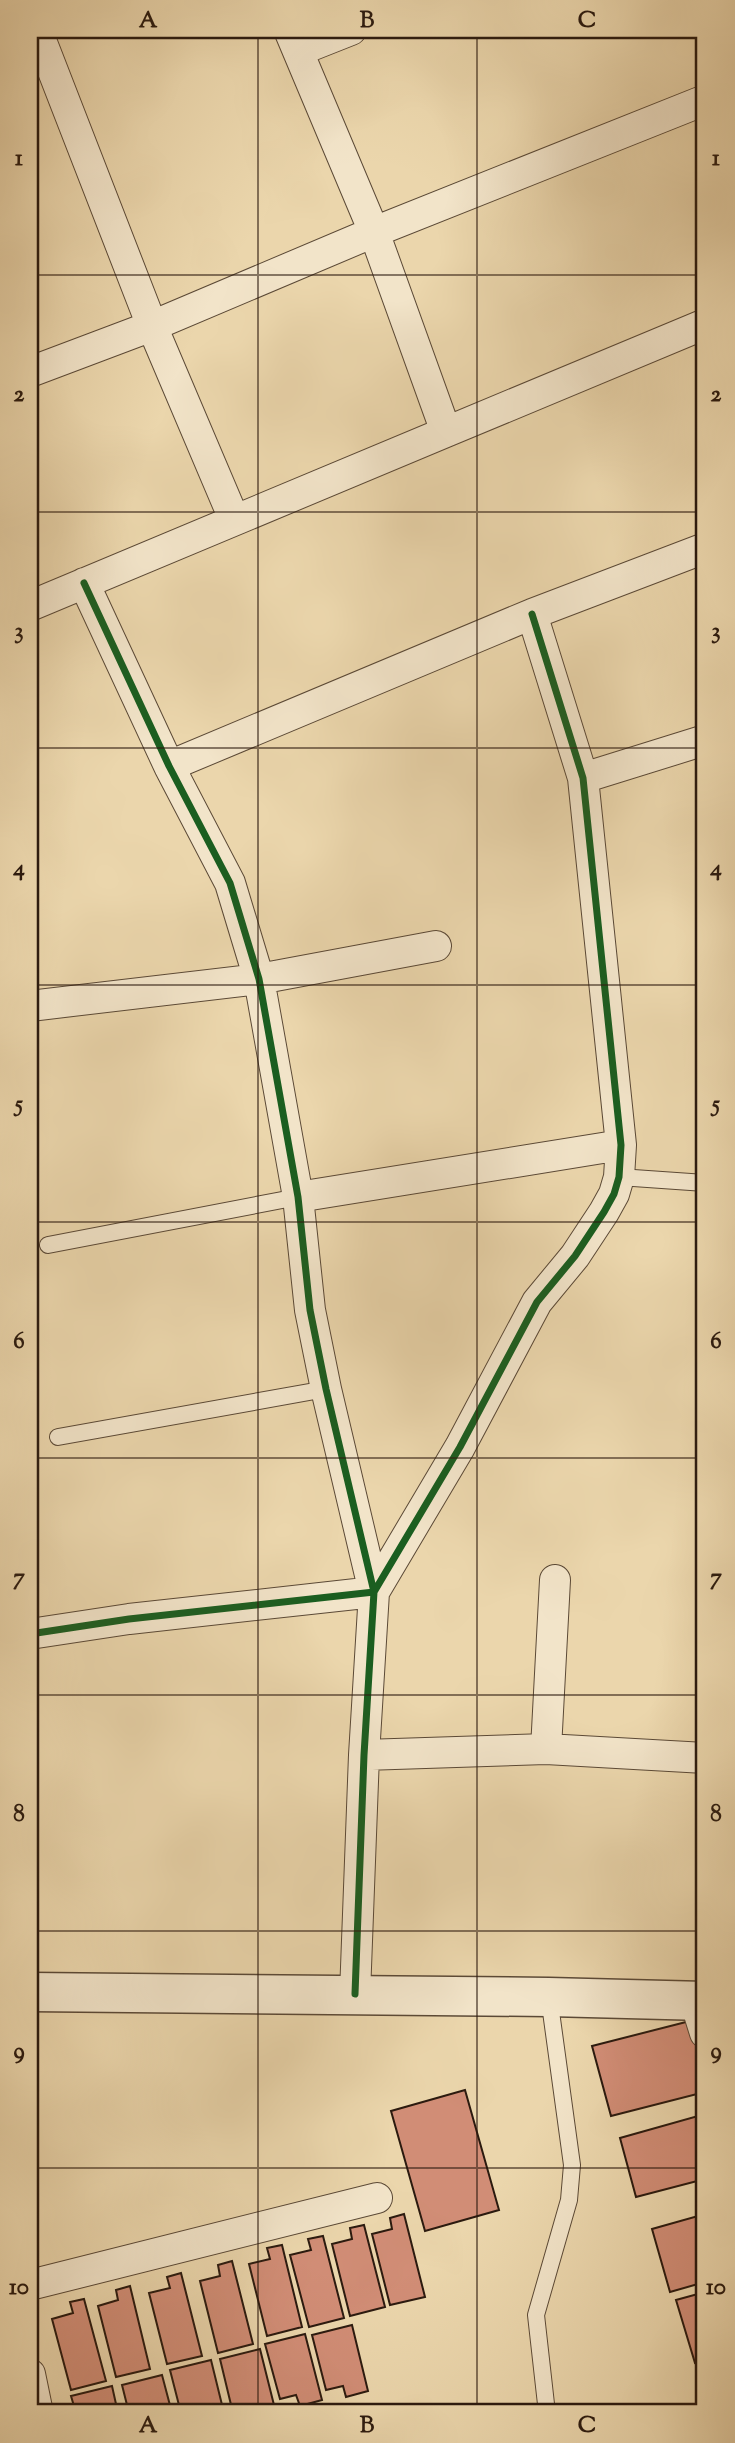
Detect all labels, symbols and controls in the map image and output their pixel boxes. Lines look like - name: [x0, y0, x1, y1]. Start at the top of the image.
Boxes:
- text: A: [139, 5, 158, 38]
- text: B: [360, 5, 375, 38]
- text: C: [578, 5, 596, 38]
- text: 1: [15, 143, 23, 176]
- text: 1: [712, 143, 720, 176]
- text: 2: [14, 379, 25, 412]
- text: 2: [711, 379, 722, 412]
- text: 3: [14, 616, 24, 649]
- text: 3: [711, 616, 721, 649]
- text: 4: [12, 853, 25, 886]
- text: 4: [709, 853, 722, 886]
- text: 5: [13, 1089, 23, 1122]
- text: 5: [710, 1089, 720, 1122]
- text: 6: [13, 1326, 25, 1359]
- text: 6: [710, 1326, 722, 1359]
- text: 7: [13, 1562, 25, 1595]
- text: 7: [710, 1562, 722, 1595]
- text: 8: [13, 1799, 25, 1832]
- text: 8: [710, 1799, 722, 1832]
- text: 9: [13, 2036, 25, 2069]
- text: 9: [710, 2036, 722, 2069]
- text: 10: [9, 2272, 29, 2305]
- text: 10: [706, 2272, 726, 2305]
- text: A: [139, 2410, 158, 2443]
- text: B: [360, 2410, 375, 2443]
- text: C: [578, 2410, 596, 2443]

